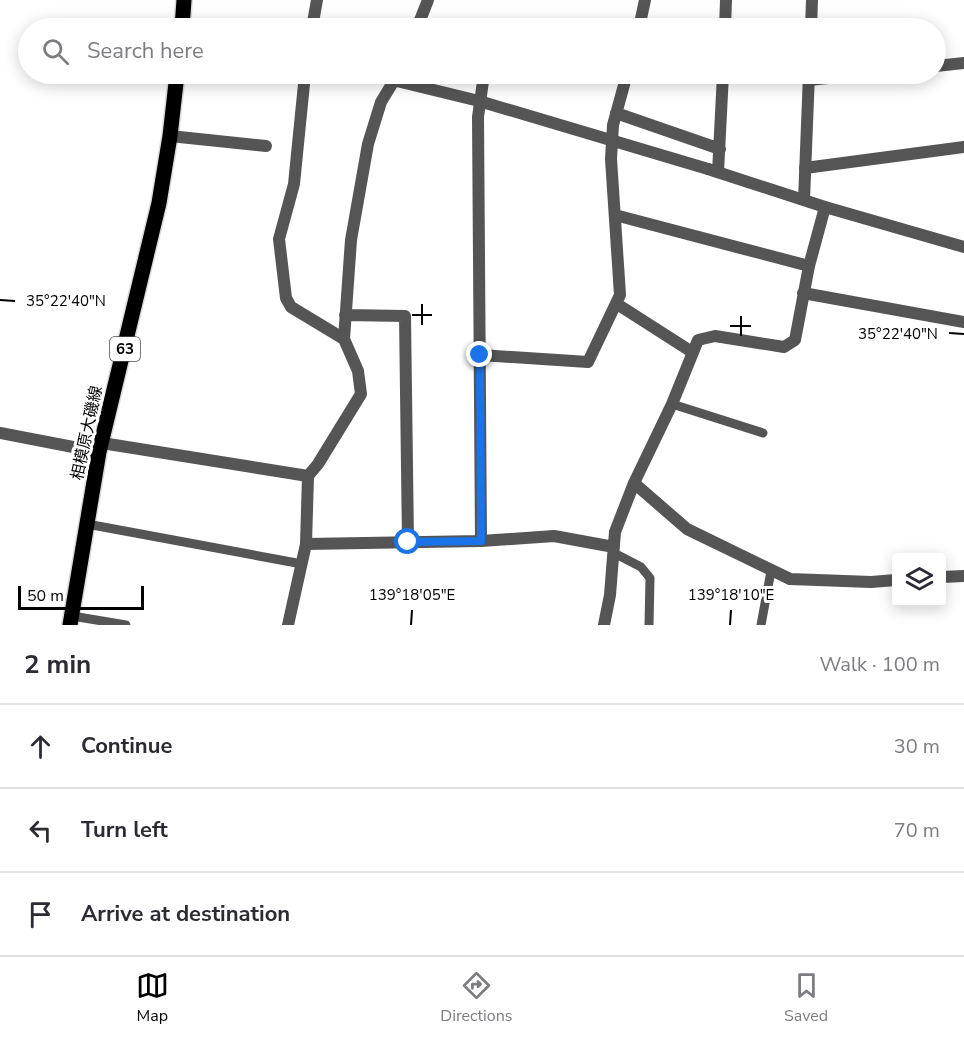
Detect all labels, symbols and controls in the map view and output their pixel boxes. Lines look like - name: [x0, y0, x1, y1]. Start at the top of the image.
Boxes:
- search box: [18, 18, 946, 84]
- icon: search: [39, 35, 72, 68]
- text: Search here: [87, 36, 204, 66]
- text: 35°22'40"N: [26, 291, 106, 311]
- text: 35°22'40"N: [858, 324, 938, 344]
- road number: 63: [110, 337, 140, 361]
- route end: [466, 341, 492, 367]
- street label: 相模原大磯線: [66, 384, 108, 482]
- route start: [394, 528, 420, 554]
- map controls: [892, 553, 946, 607]
- button: layers: [892, 553, 946, 607]
- scale bar: [18, 583, 144, 610]
- text: 50 m: [27, 585, 64, 607]
- text: 139°18'05"E: [369, 585, 455, 605]
- text: 139°18'10"E: [688, 585, 774, 605]
- text: 2 min: [24, 647, 91, 682]
- text: Walk · 100 m: [820, 651, 940, 678]
- icon: ahead: [24, 730, 57, 763]
- text: Continue: [81, 731, 172, 761]
- text: 30 m: [894, 733, 940, 760]
- icon: left: [24, 814, 57, 847]
- text: Turn left: [81, 815, 168, 845]
- text: 70 m: [894, 817, 940, 844]
- icon: arrive: [24, 898, 57, 931]
- text: Arrive at destination: [81, 899, 290, 929]
- tab: Map: [136, 969, 169, 1027]
- tab: Directions: [440, 969, 512, 1027]
- tab: Saved: [784, 969, 828, 1027]

